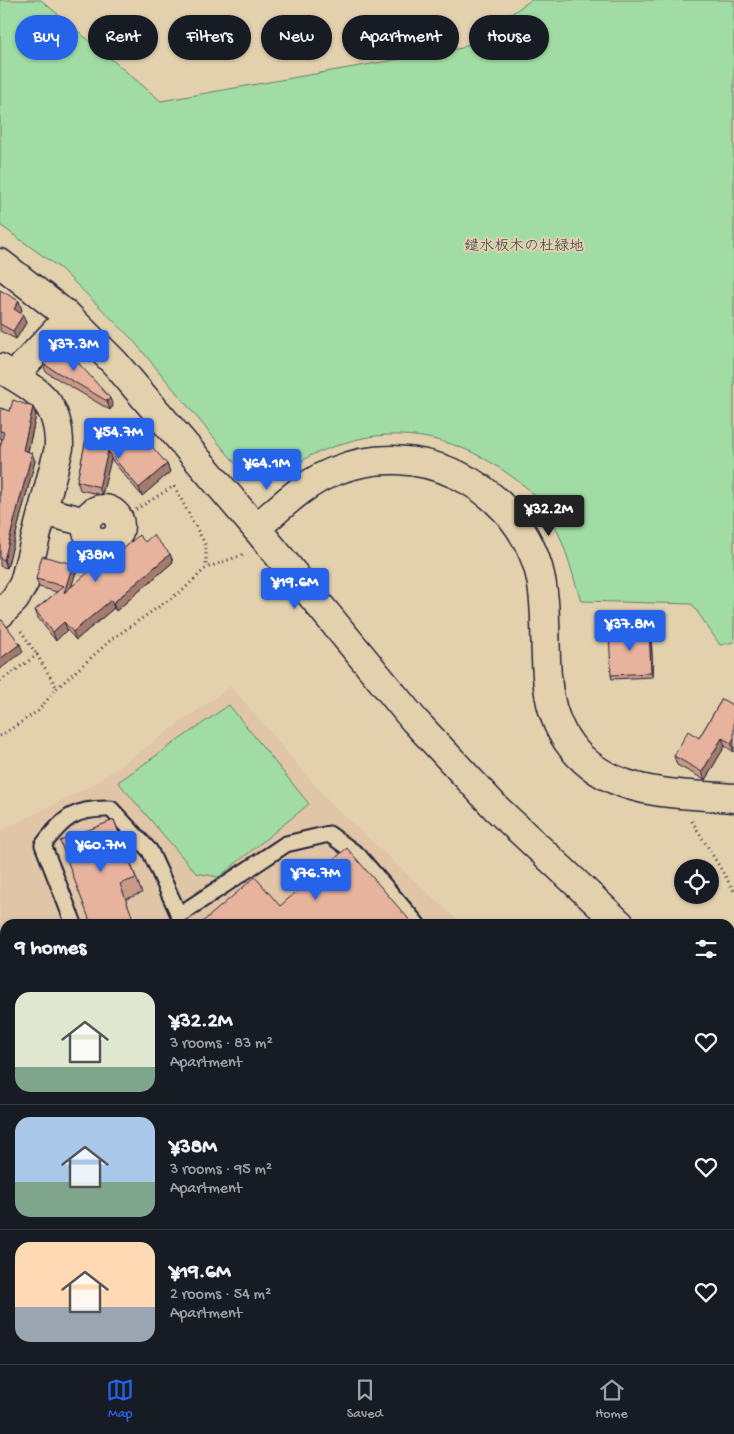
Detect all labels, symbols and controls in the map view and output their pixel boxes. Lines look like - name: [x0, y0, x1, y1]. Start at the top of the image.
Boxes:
- chip: Buy: [15, 15, 78, 60]
- chip: Rent: [88, 15, 158, 60]
- chip: Filters: [168, 15, 251, 60]
- chip: New: [261, 15, 332, 60]
- chip: Apartment: [342, 15, 459, 60]
- chip: House: [469, 15, 549, 60]
- park label: 鑓水板木の杜緑地: [464, 237, 584, 256]
- pin: ¥37.3M: [33, 330, 115, 372]
- text: ¥37.3M: [50, 336, 98, 355]
- pin: ¥54.7M: [78, 418, 160, 460]
- text: ¥54.7M: [95, 424, 143, 443]
- pin: ¥64.1M: [226, 448, 308, 491]
- text: ¥64.1M: [244, 455, 290, 474]
- pin: ¥32.2M: [508, 494, 590, 537]
- text: ¥32.2M: [525, 501, 573, 520]
- pin: ¥38M: [66, 540, 126, 583]
- text: ¥38M: [78, 547, 114, 566]
- pin: ¥19.6M: [254, 568, 336, 610]
- text: ¥19.6M: [272, 574, 318, 593]
- pin: ¥37.8M: [589, 610, 671, 652]
- text: ¥37.8M: [606, 616, 654, 635]
- pin: ¥60.7M: [60, 830, 142, 873]
- text: ¥60.7M: [76, 837, 126, 856]
- pin: ¥76.7M: [275, 858, 357, 901]
- map controls: [674, 859, 719, 904]
- button: locate: [674, 859, 719, 904]
- text: ¥76.7M: [292, 865, 340, 884]
- icon: filters: [692, 935, 720, 963]
- text: 9 homes: [15, 937, 86, 962]
- text: ¥32.2M: [170, 1010, 232, 1035]
- icon: home: [55, 1012, 115, 1072]
- icon: heart: [692, 1028, 720, 1056]
- text: 3 rooms · 83 m²: [170, 1035, 273, 1054]
- text: Apartment: [170, 1054, 242, 1073]
- text: ¥38M: [170, 1136, 217, 1161]
- icon: home: [55, 1137, 115, 1197]
- icon: heart: [692, 1153, 720, 1181]
- text: 3 rooms · 95 m²: [170, 1161, 272, 1180]
- text: Apartment: [170, 1180, 242, 1199]
- text: ¥19.6M: [170, 1261, 231, 1286]
- icon: home: [55, 1262, 115, 1322]
- icon: heart: [692, 1278, 720, 1306]
- text: 2 rooms · 54 m²: [170, 1286, 271, 1305]
- text: Apartment: [170, 1305, 242, 1324]
- tab: Map: [106, 1376, 134, 1423]
- tab: Saved: [347, 1376, 383, 1423]
- tab: Home: [595, 1376, 628, 1423]

